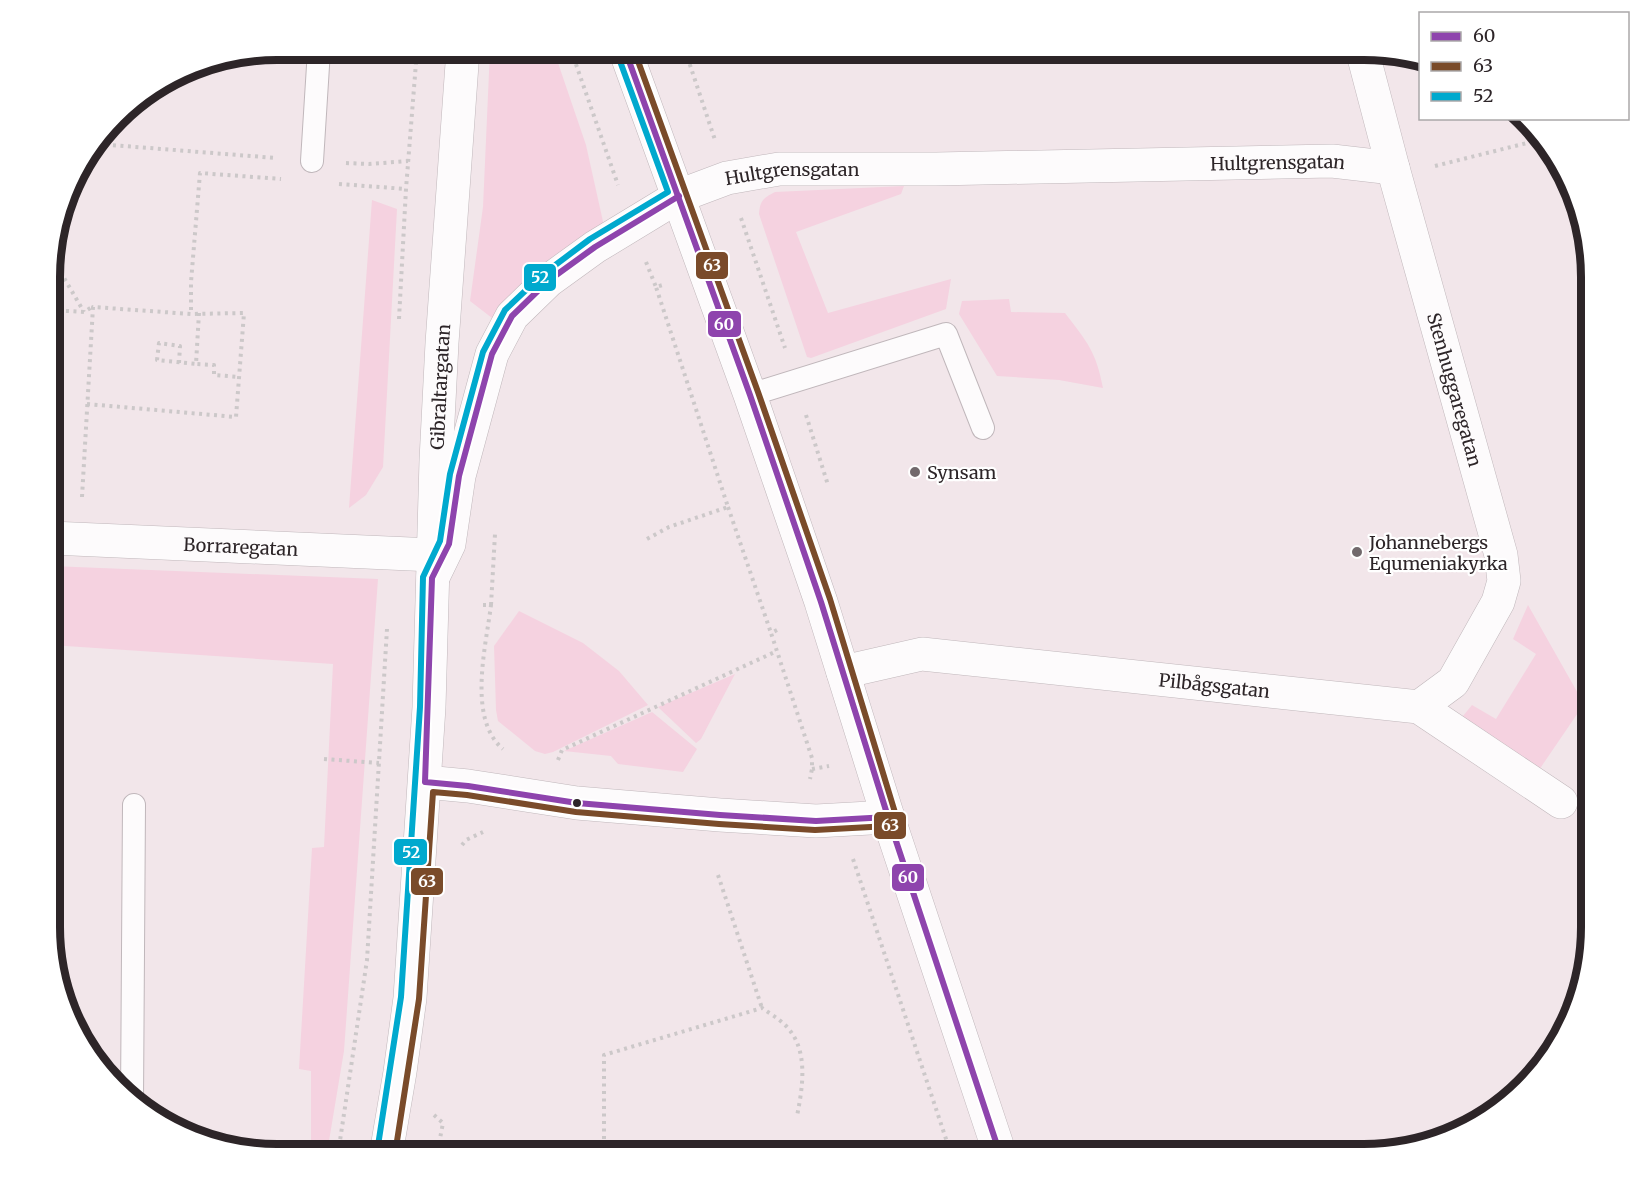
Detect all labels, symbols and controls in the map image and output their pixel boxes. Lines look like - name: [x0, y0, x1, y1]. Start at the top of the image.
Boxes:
- legend: [1419, 12, 1629, 120]
- text: 60: [1473, 24, 1495, 47]
- text: 63: [1473, 54, 1493, 77]
- text: 52: [1473, 84, 1493, 107]
- street label: Hultgrensgatan: [1210, 149, 1347, 175]
- street label: Hultgrensgatan: [723, 157, 859, 190]
- line badge: 63: [695, 251, 729, 280]
- text: 63: [703, 255, 721, 275]
- line badge: 52: [523, 263, 557, 292]
- text: 52: [531, 267, 549, 287]
- line badge: 60: [707, 310, 742, 338]
- street label: Stenhuggaregatan: [1422, 310, 1487, 469]
- text: 60: [714, 314, 734, 334]
- street label: Gibraltargatan: [425, 323, 455, 450]
- place label: Synsam: [927, 461, 997, 484]
- marker: Synsam: [908, 465, 922, 479]
- place label: Johannebergs Equmeniakyrka: [1368, 531, 1508, 575]
- street label: Borraregatan: [183, 532, 299, 560]
- marker: Johannebergs Equmeniakyrka: [1350, 545, 1364, 559]
- street label: Pilbågsgatan: [1157, 668, 1271, 703]
- unlabelled marker: [571, 797, 583, 809]
- line badge: 63: [873, 811, 907, 840]
- text: 63: [881, 815, 899, 835]
- line badge: 52: [393, 838, 428, 866]
- text: 52: [402, 842, 420, 862]
- line badge: 60: [891, 863, 925, 892]
- line badge: 63: [410, 867, 444, 896]
- text: 60: [898, 867, 918, 887]
- text: 63: [418, 871, 436, 891]

